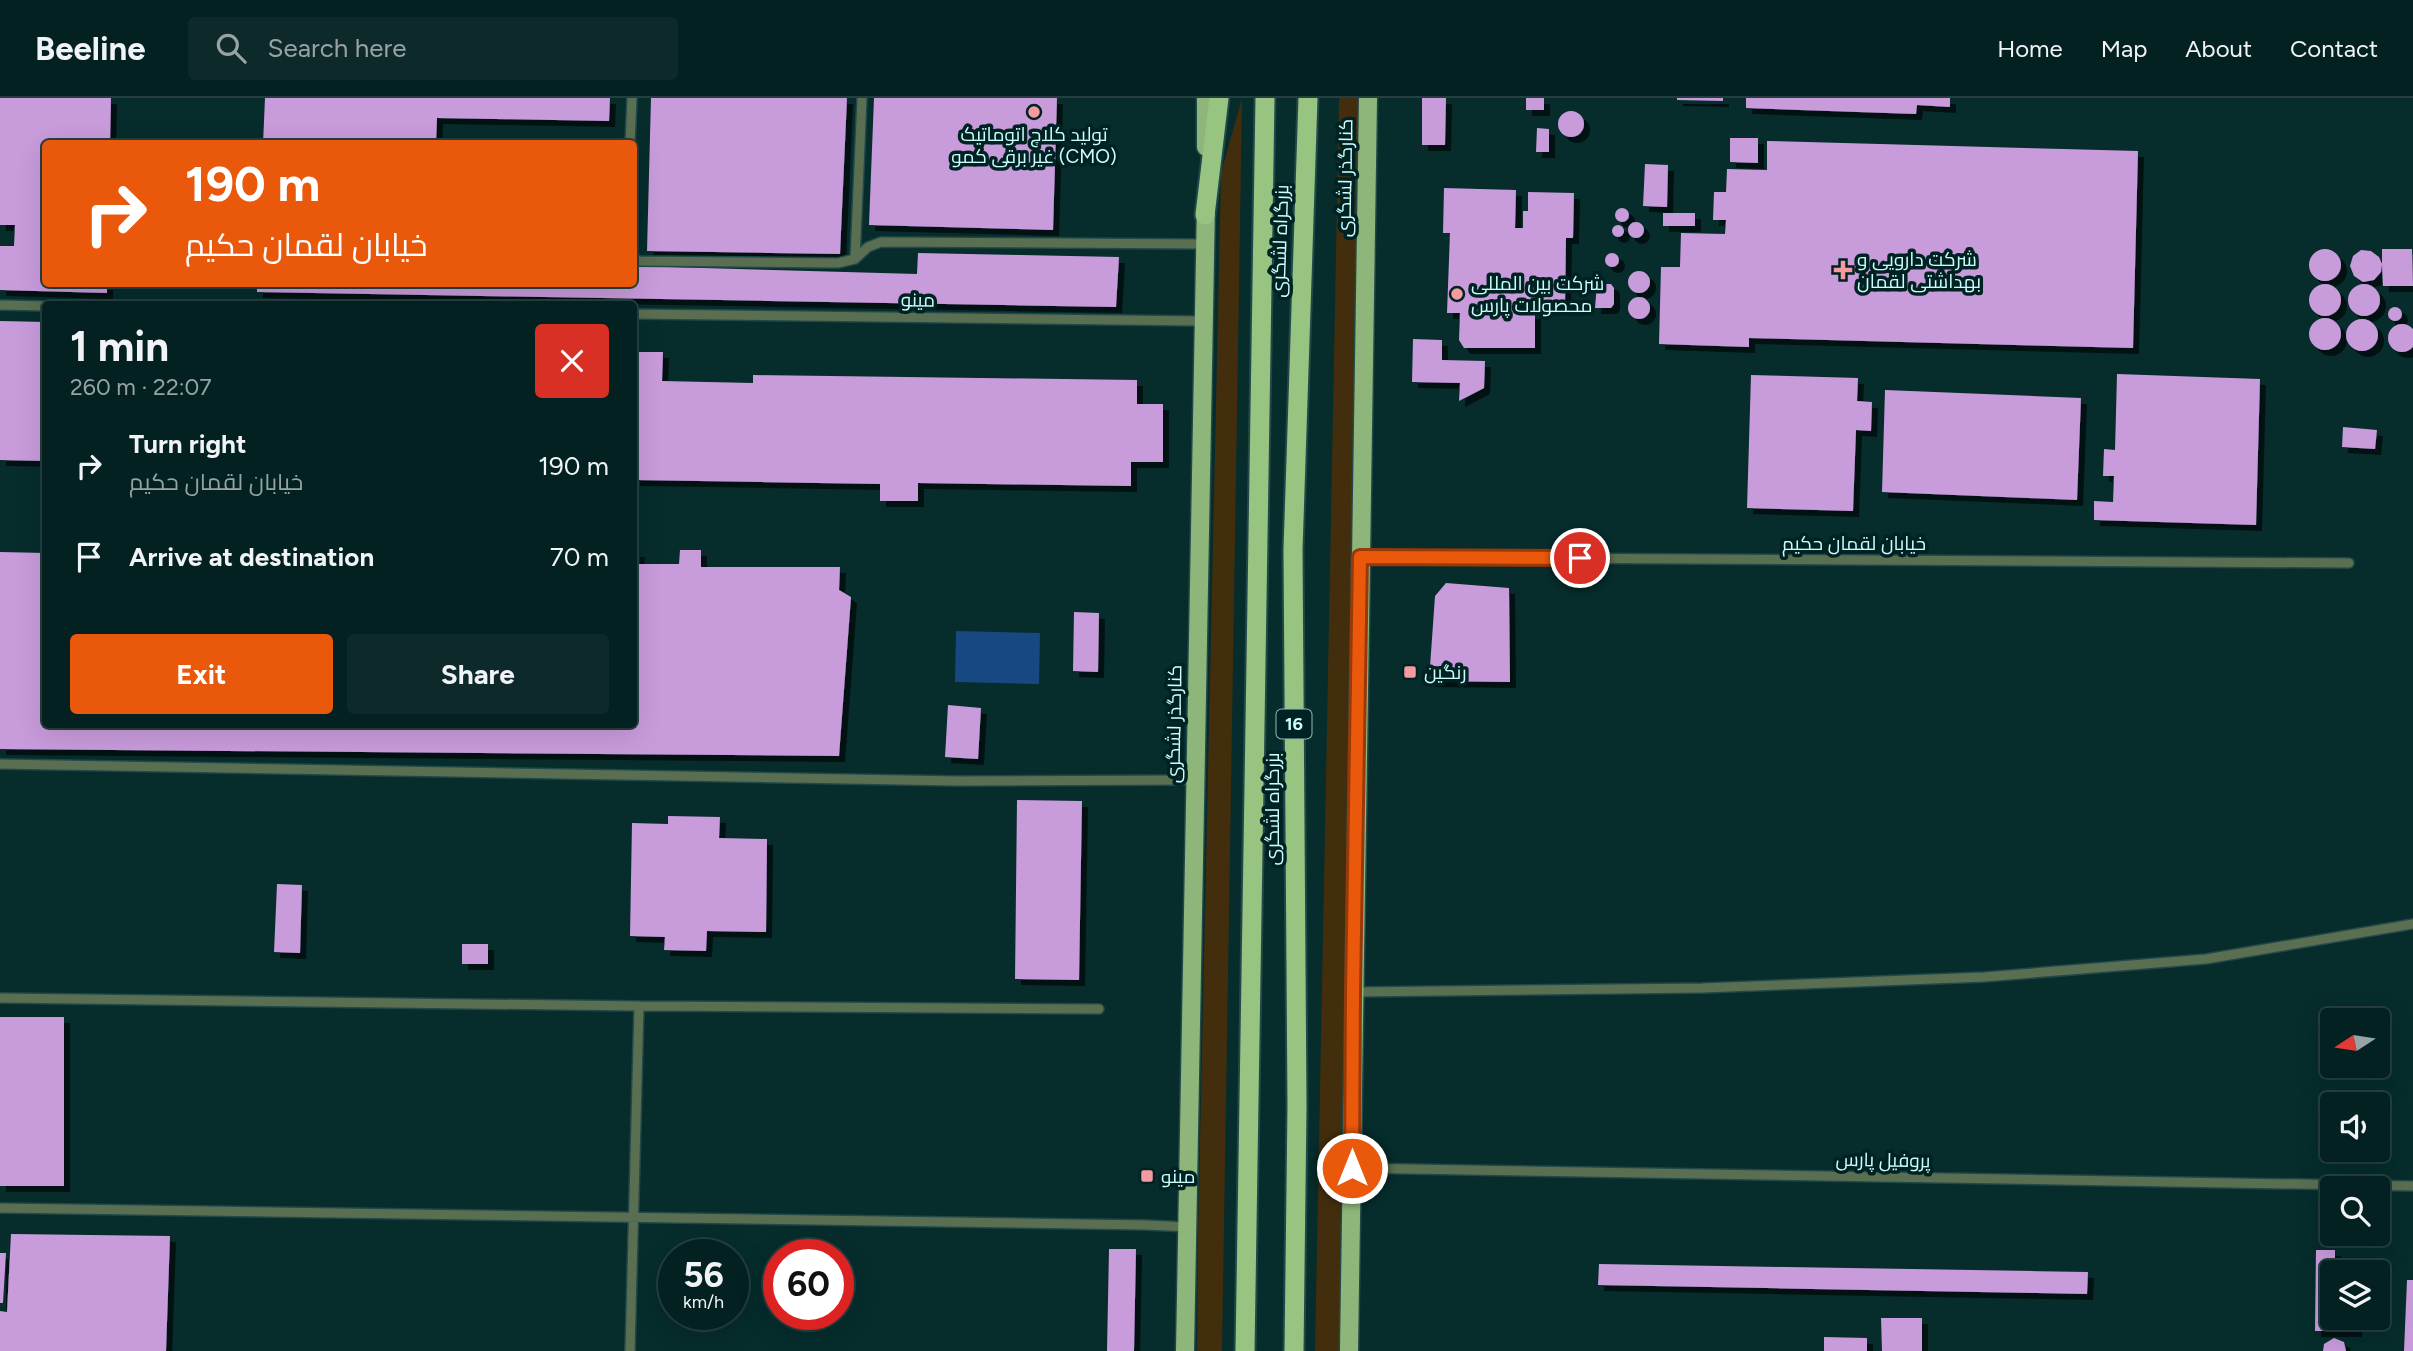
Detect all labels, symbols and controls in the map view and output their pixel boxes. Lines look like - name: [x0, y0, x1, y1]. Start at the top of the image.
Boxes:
- search box: [188, 17, 678, 80]
- text: Beeline: [35, 29, 146, 68]
- icon: search: [212, 29, 250, 67]
- text: Search here: [268, 32, 406, 64]
- text: Home: [1997, 34, 2063, 63]
- text: Map: [2101, 34, 2147, 63]
- text: About: [2185, 34, 2252, 63]
- text: Contact: [2290, 34, 2378, 63]
- marker: تولید کلاچ اتوماتیک غیر برقی کمو (CMO): [1026, 104, 1042, 120]
- street label: کنارگذر لشگری: [1332, 119, 1358, 237]
- place label: تولید کلاچ اتوماتیک غیر برقی کمو (CMO): [951, 123, 1117, 168]
- text: 190 m: [185, 154, 320, 213]
- icon: right: [70, 168, 161, 259]
- street label: بزرگراه لشگری: [1267, 184, 1293, 298]
- text: خیابان لقمان حکیم: [185, 226, 428, 264]
- place label: شرکت دارویی و بهداشتی لقمان: [1857, 248, 1981, 293]
- marker: شرکت دارویی و بهداشتی لقمان: [1835, 262, 1851, 278]
- place label: شرکت بین المللی محصولات پارس: [1471, 272, 1604, 318]
- marker: شرکت بین المللی محصولات پارس: [1449, 286, 1465, 302]
- street label: مینو: [901, 288, 935, 312]
- text: 1 min: [70, 321, 169, 372]
- button: close: [535, 324, 609, 398]
- text: 260 m · 22:07: [70, 373, 212, 401]
- text: Turn right: [129, 428, 246, 460]
- icon: right: [70, 447, 108, 485]
- text: 190 m: [538, 450, 609, 482]
- text: خیابان لقمان حکیم: [129, 468, 303, 496]
- pin: [1550, 528, 1610, 588]
- street label: خیابان لقمان حکیم: [1782, 532, 1926, 557]
- icon: arrive: [70, 538, 108, 576]
- icon: arrive: [1561, 539, 1599, 577]
- text: Arrive at destination: [129, 541, 374, 573]
- text: 70 m: [550, 541, 609, 573]
- button: Exit: [70, 634, 333, 714]
- button: Share: [347, 634, 609, 714]
- place label: رنگین: [1424, 661, 1466, 684]
- marker: رنگین: [1402, 664, 1418, 680]
- street label: کنارگذر لشگری: [1161, 665, 1187, 783]
- road number: 16: [1276, 710, 1312, 738]
- street label: بزرگراه لشگری: [1261, 753, 1284, 865]
- north arrow: [2320, 1008, 2390, 1078]
- map controls: [2320, 1008, 2390, 1330]
- button: sound: [2320, 1092, 2390, 1162]
- position arrow: [1315, 1131, 1389, 1205]
- street label: پروفیل پارس: [1835, 1148, 1931, 1173]
- place label: مینو: [1161, 1165, 1195, 1188]
- marker: مینو: [1139, 1168, 1155, 1184]
- button: search: [2320, 1176, 2390, 1246]
- speed limit sign: 60: [763, 1239, 854, 1330]
- text: 56: [683, 1254, 724, 1296]
- button: layers: [2320, 1260, 2390, 1330]
- text: km/h: [683, 1291, 724, 1313]

